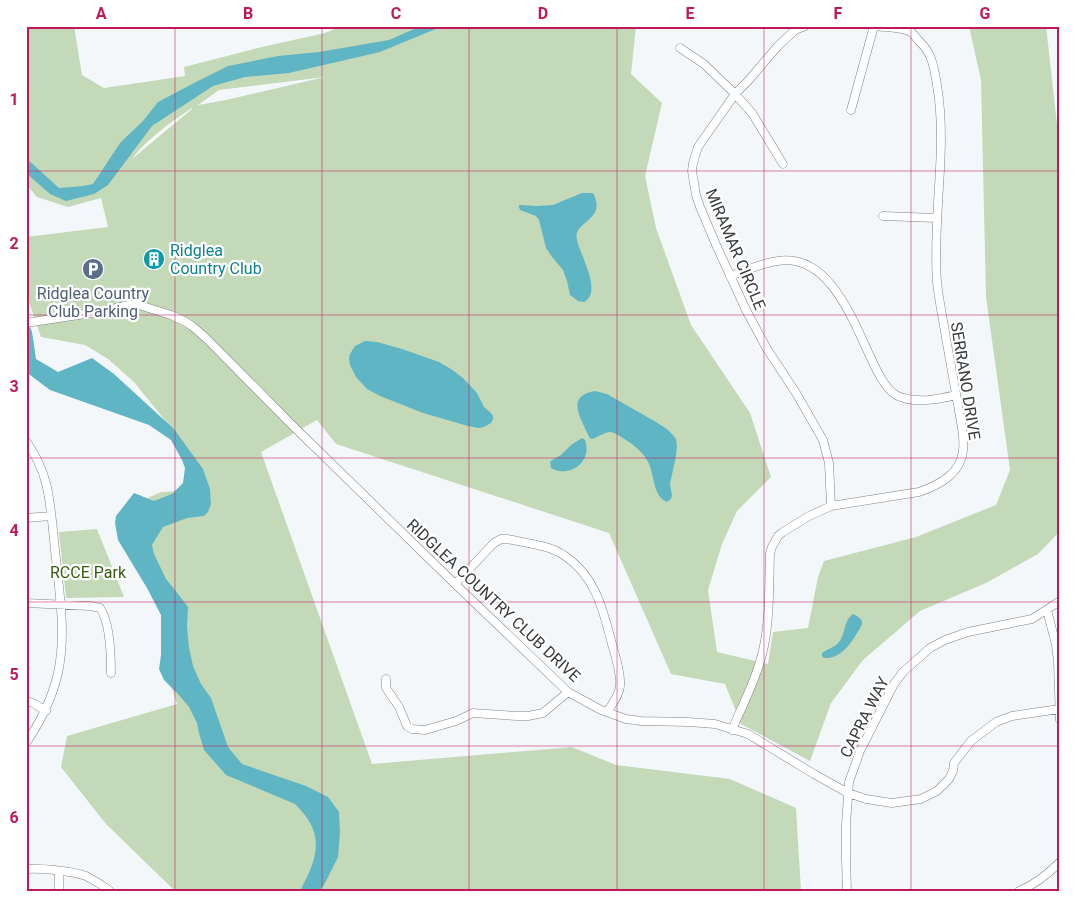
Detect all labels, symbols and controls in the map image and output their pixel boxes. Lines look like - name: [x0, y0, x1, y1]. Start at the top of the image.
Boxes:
- text: A: [96, 4, 107, 23]
- text: B: [243, 4, 253, 23]
- text: C: [391, 4, 401, 23]
- text: D: [538, 4, 548, 23]
- text: E: [686, 4, 695, 23]
- text: F: [834, 4, 843, 23]
- text: G: [980, 4, 991, 23]
- text: 1: [9, 90, 19, 109]
- street label: MIRAMAR CIRCLE: [701, 186, 770, 313]
- text: 2: [9, 234, 19, 253]
- place label: Ridglea Country Club: [170, 241, 262, 278]
- building icon: Ridglea Country Club: [142, 247, 166, 271]
- parking icon: Ridglea Country Club Parking: [81, 257, 105, 281]
- place label: Ridglea Country Club Parking: [37, 284, 150, 321]
- street label: SERRANO DRIVE: [947, 321, 984, 441]
- text: 3: [9, 377, 19, 396]
- street label: RIDGLEA COUNTRY CLUB DRIVE: [403, 515, 584, 686]
- text: 4: [9, 521, 19, 540]
- park label: RCCE Park: [50, 563, 127, 582]
- text: 5: [9, 665, 19, 684]
- street label: CAPRA WAY: [836, 673, 893, 761]
- text: 6: [9, 808, 19, 827]

